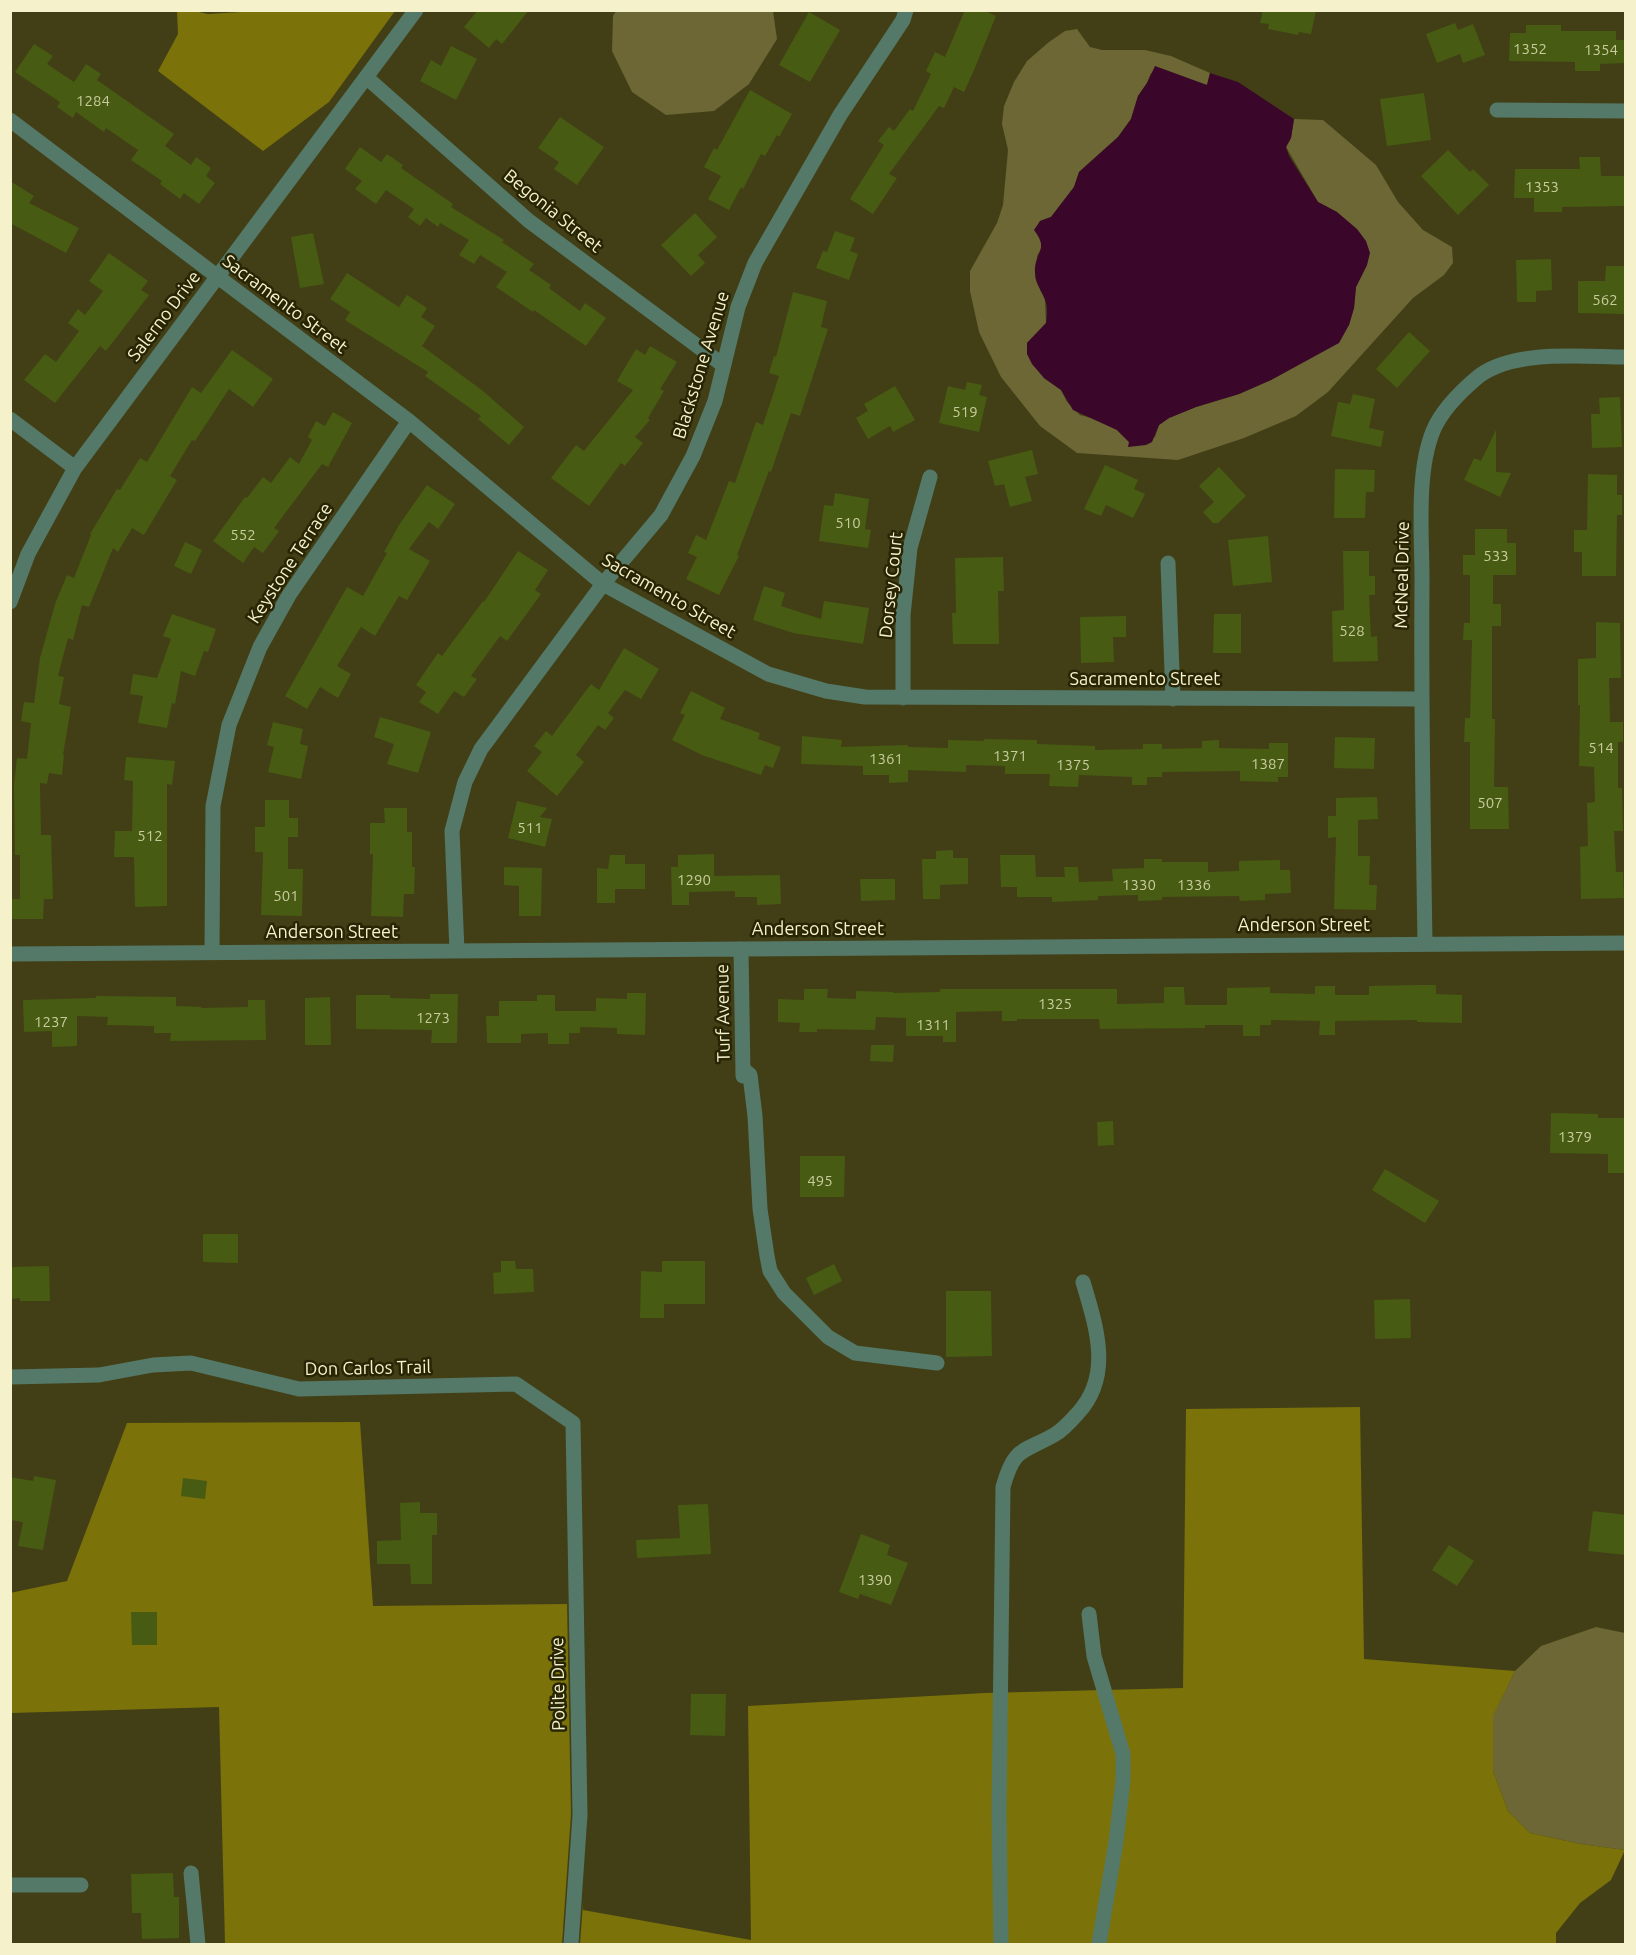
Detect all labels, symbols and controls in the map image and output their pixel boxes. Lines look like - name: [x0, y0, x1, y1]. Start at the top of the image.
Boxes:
- house number: 1352: [1513, 40, 1547, 58]
- house number: 1354: [1584, 41, 1618, 59]
- house number: 1284: [76, 92, 110, 110]
- street label: Begonia Street: [499, 165, 607, 257]
- house number: 1353: [1525, 178, 1559, 196]
- street label: Sacramento Street: [218, 250, 352, 358]
- street label: Salerno Drive: [123, 267, 205, 365]
- street label: Blackstone Avenue: [668, 289, 734, 441]
- house number: 562: [1592, 291, 1618, 309]
- house number: 519: [952, 403, 978, 421]
- street label: Keystone Terrace: [243, 499, 337, 627]
- house number: 510: [835, 514, 861, 532]
- street label: McNeal Drive: [1390, 521, 1414, 629]
- house number: 552: [230, 526, 256, 544]
- street label: Dorsey Court: [875, 531, 907, 639]
- house number: 533: [1483, 547, 1509, 565]
- street label: Sacramento Street: [598, 549, 740, 643]
- house number: 528: [1339, 622, 1365, 640]
- street label: Sacramento Street: [1070, 668, 1220, 690]
- house number: 514: [1588, 739, 1614, 757]
- house number: 1371: [993, 747, 1027, 765]
- house number: 1361: [869, 750, 903, 768]
- house number: 1387: [1251, 755, 1285, 773]
- house number: 1375: [1056, 756, 1090, 774]
- house number: 507: [1477, 794, 1503, 812]
- house number: 511: [517, 819, 543, 837]
- house number: 512: [137, 827, 163, 845]
- house number: 1290: [677, 871, 711, 889]
- house number: 1330: [1122, 876, 1156, 894]
- house number: 1336: [1177, 876, 1211, 894]
- house number: 501: [273, 887, 299, 905]
- street label: Anderson Street: [1238, 914, 1370, 936]
- street label: Anderson Street: [752, 918, 884, 940]
- street label: Anderson Street: [266, 921, 398, 943]
- street label: Turf Avenue: [711, 964, 735, 1062]
- house number: 1325: [1038, 995, 1072, 1013]
- house number: 1273: [416, 1009, 450, 1027]
- house number: 1237: [34, 1013, 68, 1031]
- house number: 1311: [916, 1016, 950, 1034]
- house number: 1379: [1558, 1128, 1592, 1146]
- house number: 495: [807, 1172, 833, 1190]
- street label: Don Carlos Trail: [305, 1356, 431, 1380]
- house number: 1390: [858, 1571, 892, 1589]
- street label: Polite Drive: [546, 1637, 570, 1731]

